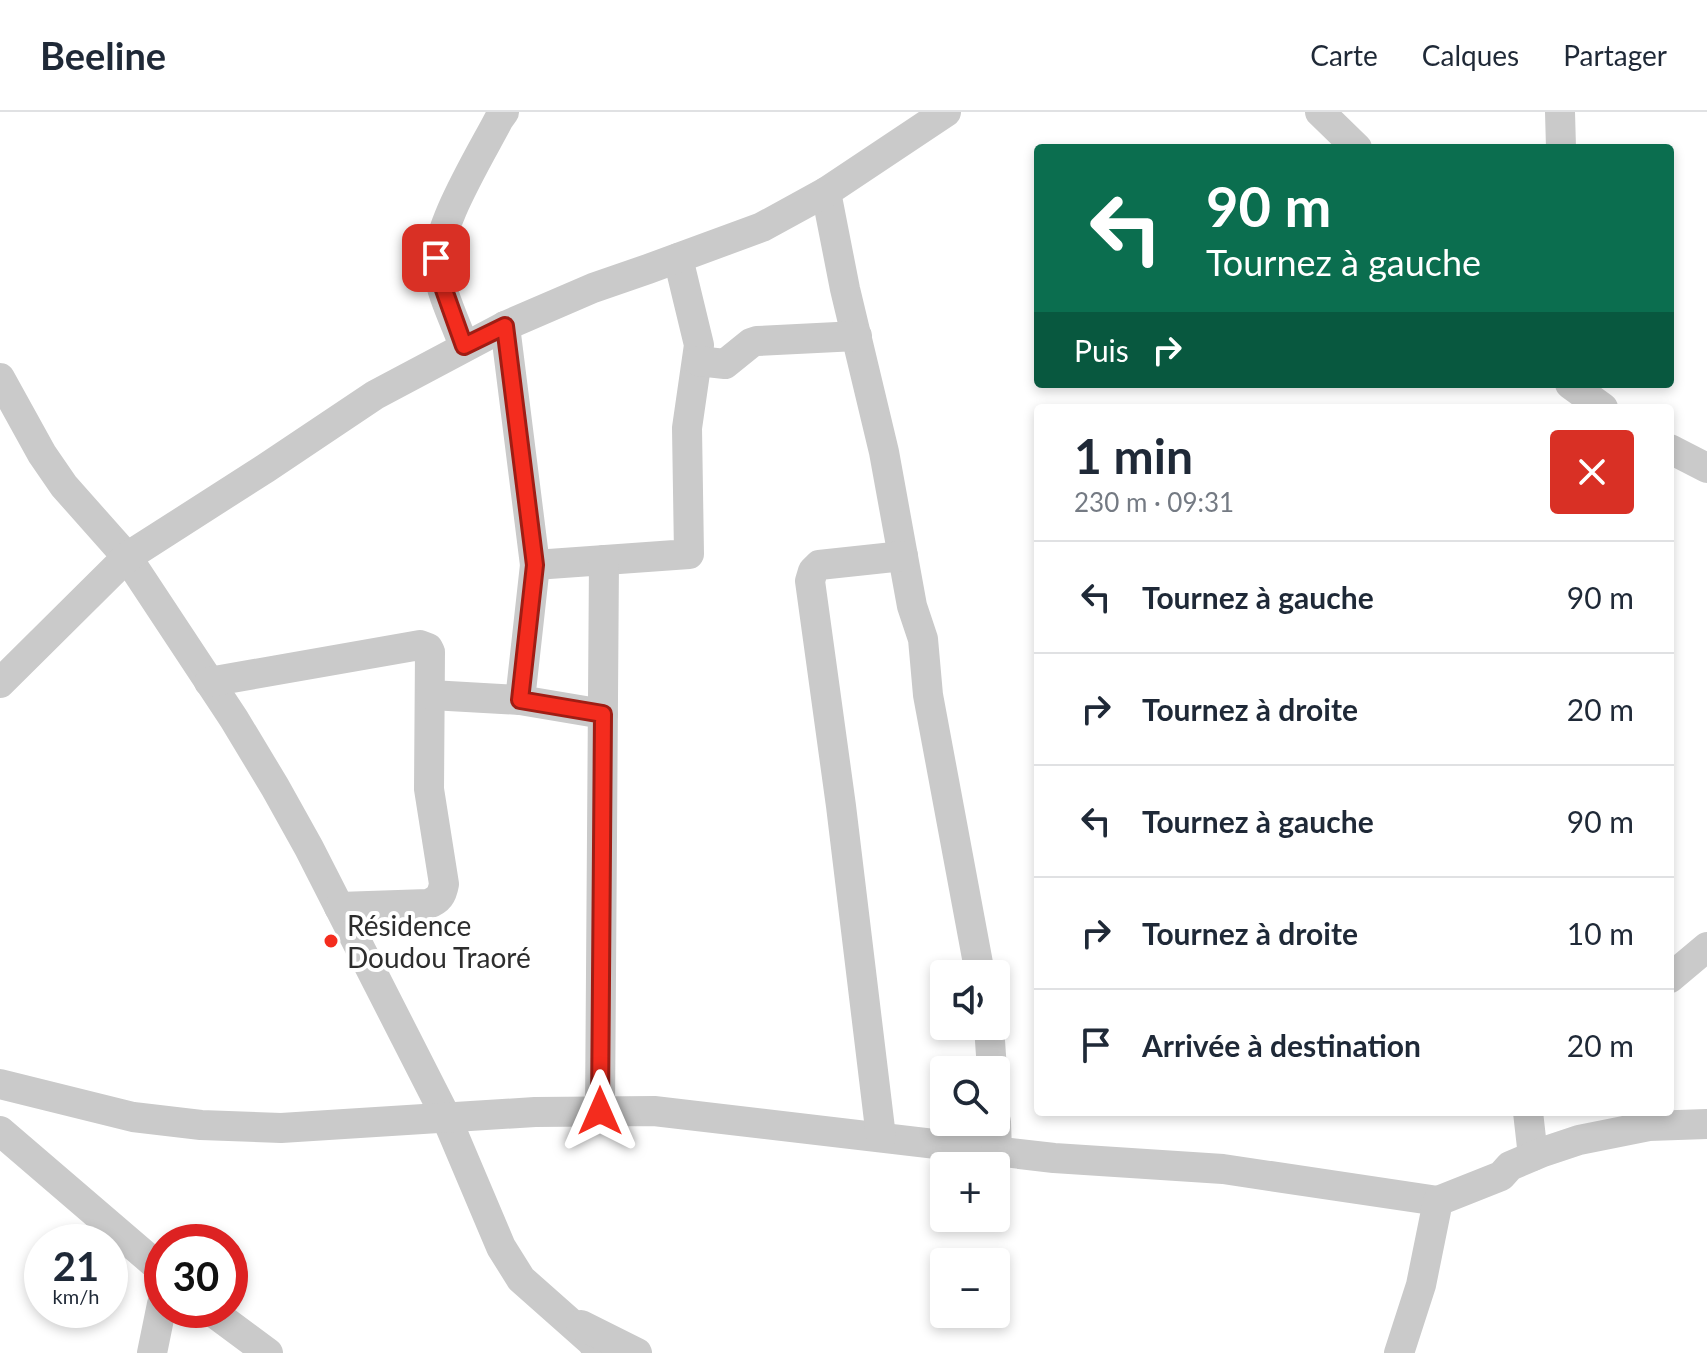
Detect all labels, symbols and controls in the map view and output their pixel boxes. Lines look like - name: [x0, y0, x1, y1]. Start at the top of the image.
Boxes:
- text: Beeline: [40, 32, 166, 78]
- text: Carte: [1310, 38, 1378, 72]
- text: Calques: [1422, 38, 1519, 72]
- text: Partager: [1563, 38, 1667, 72]
- text: 90 m: [1206, 172, 1331, 239]
- icon: left: [1074, 176, 1178, 280]
- pin: [402, 224, 470, 292]
- icon: arrive: [414, 236, 458, 280]
- text: Tournez à gauche: [1206, 240, 1481, 284]
- icon: right: [1145, 328, 1189, 372]
- text: Puis: [1074, 332, 1129, 368]
- text: 1 min: [1074, 427, 1193, 484]
- button: close: [1550, 430, 1634, 514]
- text: 230 m · 09:31: [1074, 486, 1234, 518]
- icon: left: [1074, 575, 1118, 619]
- text: Tournez à gauche: [1142, 579, 1374, 615]
- text: 90 m: [1567, 579, 1634, 615]
- icon: right: [1074, 687, 1118, 731]
- text: Tournez à droite: [1142, 691, 1358, 727]
- text: 20 m: [1567, 691, 1634, 727]
- icon: left: [1074, 799, 1118, 843]
- text: Tournez à gauche: [1142, 803, 1374, 839]
- text: 90 m: [1567, 803, 1634, 839]
- place label: Résidence Doudou Traoré: [347, 908, 531, 974]
- icon: right: [1074, 911, 1118, 955]
- text: Tournez à droite: [1142, 915, 1358, 951]
- text: 10 m: [1567, 915, 1634, 951]
- marker: Résidence Doudou Traoré: [322, 932, 340, 950]
- map controls: [930, 960, 1010, 1328]
- button: sound: [930, 960, 1010, 1040]
- icon: arrive: [1074, 1023, 1118, 1067]
- text: Arrivée à destination: [1142, 1027, 1421, 1063]
- text: 20 m: [1567, 1027, 1634, 1063]
- button: search: [930, 1056, 1010, 1136]
- position arrow: [558, 1069, 642, 1153]
- button: +: [930, 1152, 1010, 1232]
- speed limit sign: 30: [144, 1224, 248, 1328]
- text: 21: [53, 1242, 99, 1290]
- button: −: [930, 1248, 1010, 1328]
- text: km/h: [53, 1284, 99, 1308]

